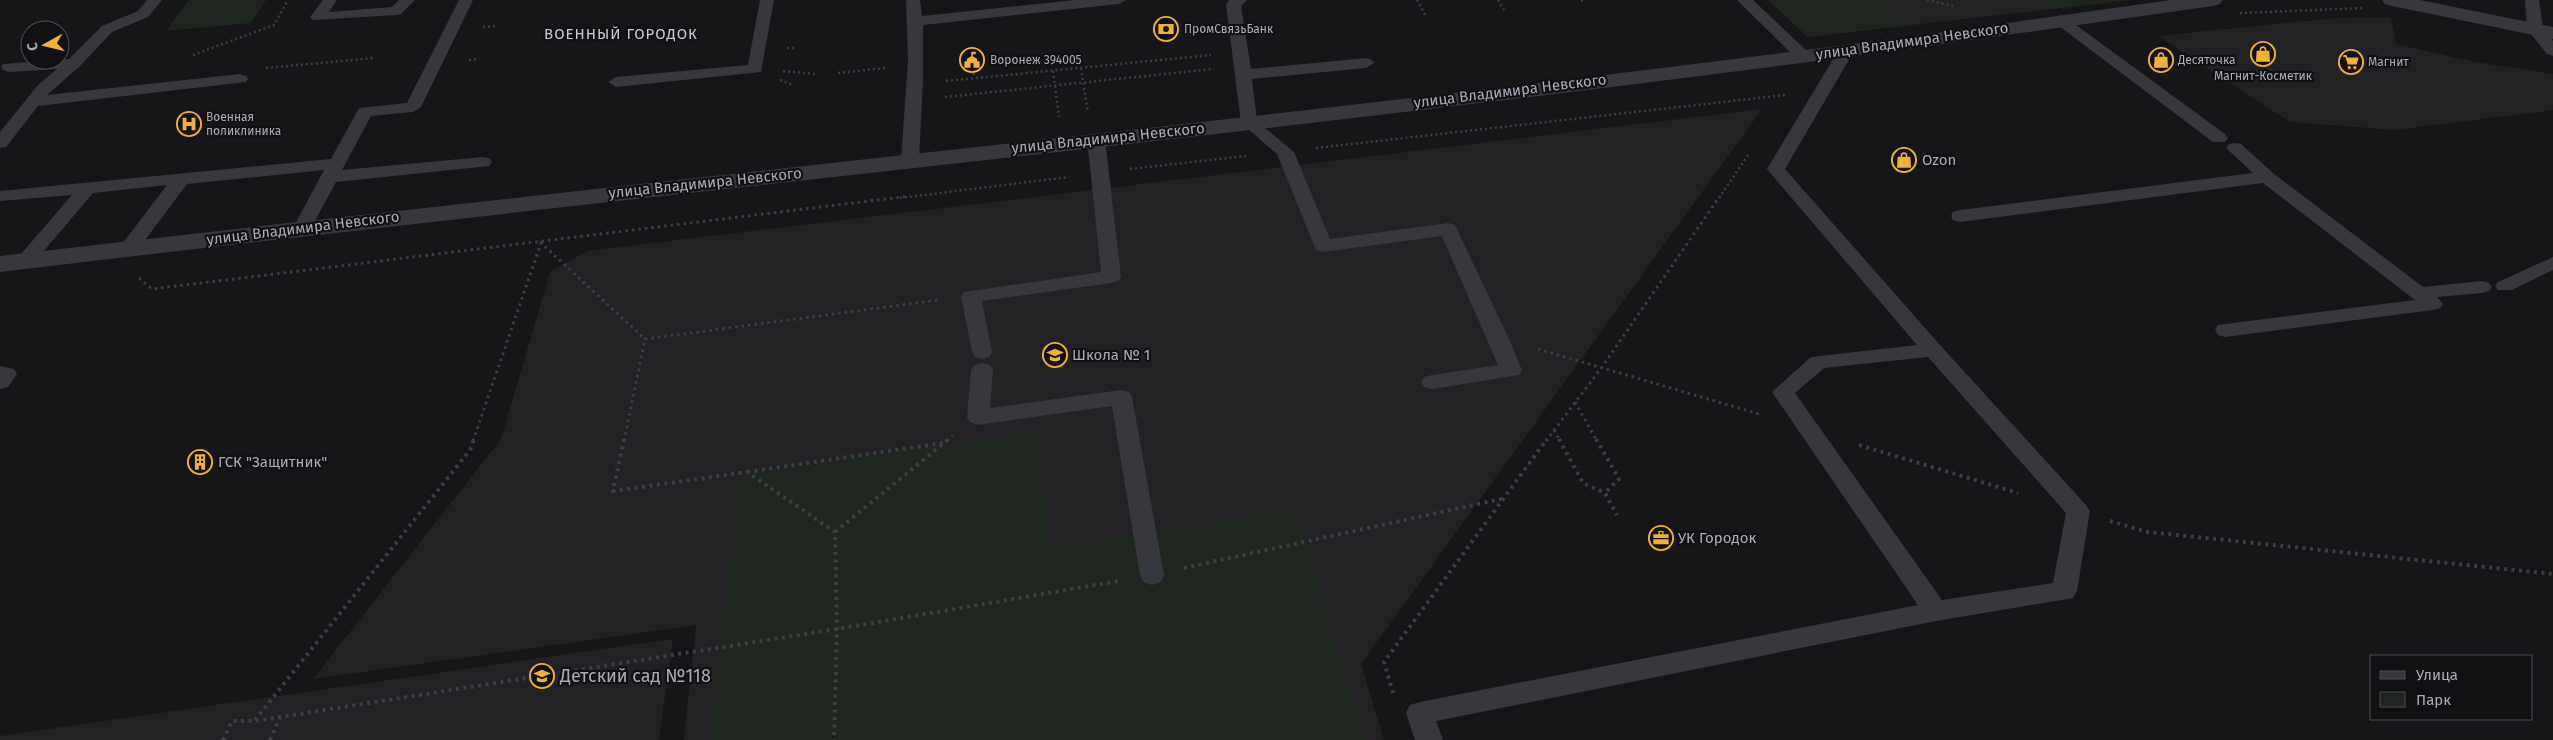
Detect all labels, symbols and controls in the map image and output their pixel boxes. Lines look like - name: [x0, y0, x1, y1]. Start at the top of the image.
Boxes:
- bank icon: ПромСвязьБанк: [1153, 16, 1179, 42]
- street label: улица Владимира Невского: [1815, 19, 2009, 63]
- north arrow: [20, 20, 70, 70]
- place label: ПромСвязьБанк: [1184, 22, 1274, 36]
- district label: ВОЕННЫЙ ГОРОДОК: [544, 25, 698, 43]
- shop icon: Магнит-Косметик: [2250, 41, 2276, 67]
- text: С: [24, 42, 42, 52]
- public building icon: Воронеж 394005: [959, 47, 985, 73]
- shop icon: Десяточка: [2148, 47, 2174, 73]
- supermarket icon: Магнит: [2338, 49, 2364, 75]
- place label: Воронеж 394005: [990, 53, 1082, 67]
- place label: Десяточка: [2177, 53, 2236, 67]
- place label: Магнит: [2368, 55, 2409, 69]
- place label: Магнит-Косметик: [2214, 69, 2313, 83]
- street label: улица Владимира Невского: [1413, 70, 1607, 112]
- place label: Военная поликлиника: [206, 110, 281, 138]
- hospital icon: Военная поликлиника: [176, 111, 202, 137]
- street label: улица Владимира Невского: [1010, 119, 1206, 157]
- shop icon: Ozon: [1891, 147, 1917, 173]
- place label: Ozon: [1922, 151, 1956, 169]
- street label: улица Владимира Невского: [607, 164, 803, 202]
- street label: улица Владимира Невского: [206, 207, 400, 249]
- school or university icon: Школа № 1: [1042, 342, 1068, 368]
- place label: Школа № 1: [1072, 346, 1150, 364]
- building icon: ГСК "Защитник": [187, 449, 213, 475]
- place label: ГСК "Защитник": [218, 453, 327, 471]
- office icon: УК Городок: [1648, 525, 1674, 551]
- place label: УК Городок: [1678, 529, 1756, 547]
- legend: [2370, 655, 2533, 720]
- school or university icon: Детский сад №118: [529, 663, 555, 689]
- place label: Детский сад №118: [559, 665, 711, 687]
- text: Улица: [2416, 666, 2458, 684]
- text: Парк: [2416, 691, 2451, 709]

